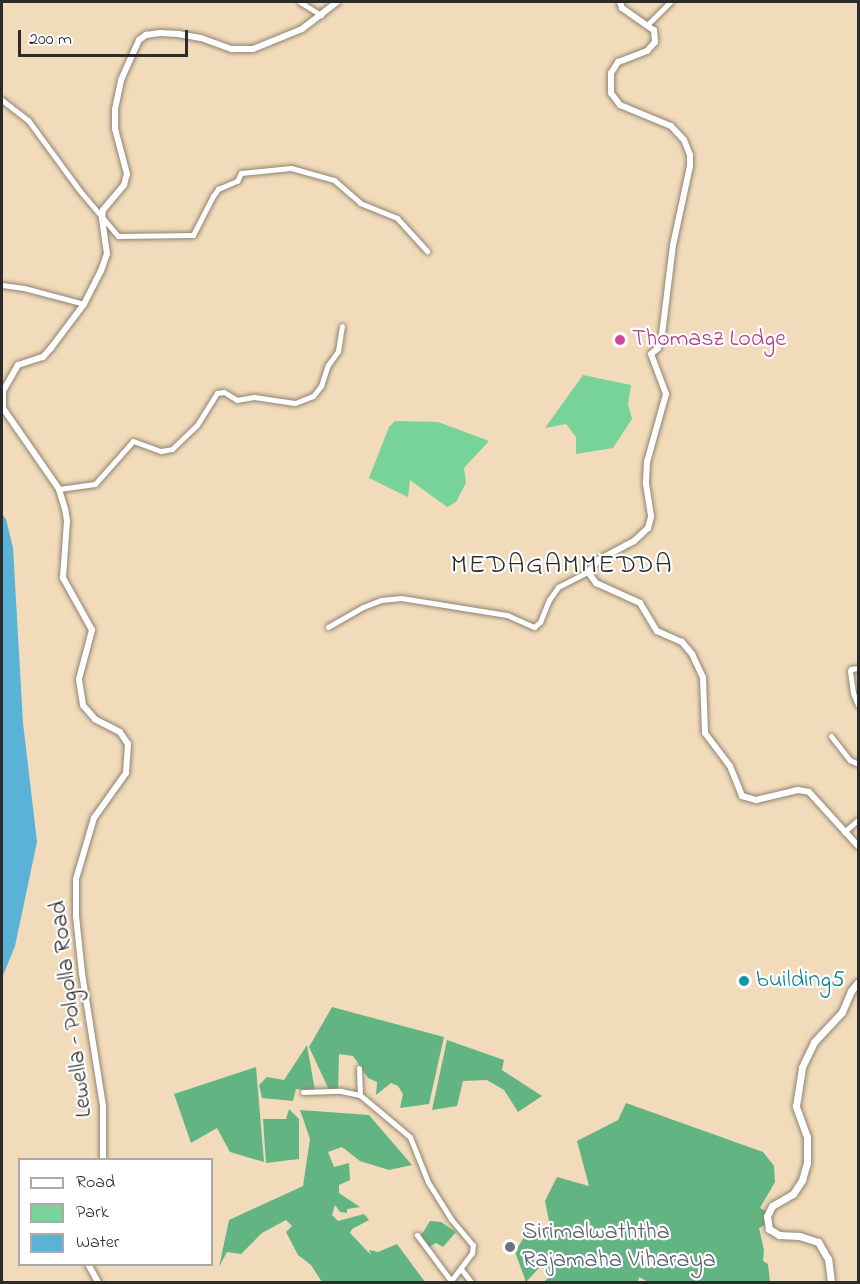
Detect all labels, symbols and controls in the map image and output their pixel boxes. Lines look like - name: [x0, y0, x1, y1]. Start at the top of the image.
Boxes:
- scale bar: [21, 18, 190, 56]
- text: 200 m: [29, 27, 72, 53]
- place label: Thomasz Lodge: [632, 326, 786, 354]
- marker: Thomasz Lodge: [613, 333, 627, 347]
- district label: MEDAGAMMEDDA: [451, 550, 673, 582]
- street label: Lewella - Polgolla Road: [44, 899, 100, 1119]
- place label: building5: [756, 967, 845, 995]
- marker: building5: [737, 974, 751, 988]
- legend: [18, 1158, 213, 1266]
- text: Road: [76, 1170, 115, 1196]
- text: Park: [76, 1200, 109, 1226]
- place label: Sirimalwaththa Rajamaha Viharaya: [522, 1219, 716, 1275]
- text: Water: [76, 1230, 119, 1256]
- marker: Sirimalwaththa Rajamaha Viharaya: [503, 1240, 517, 1254]

